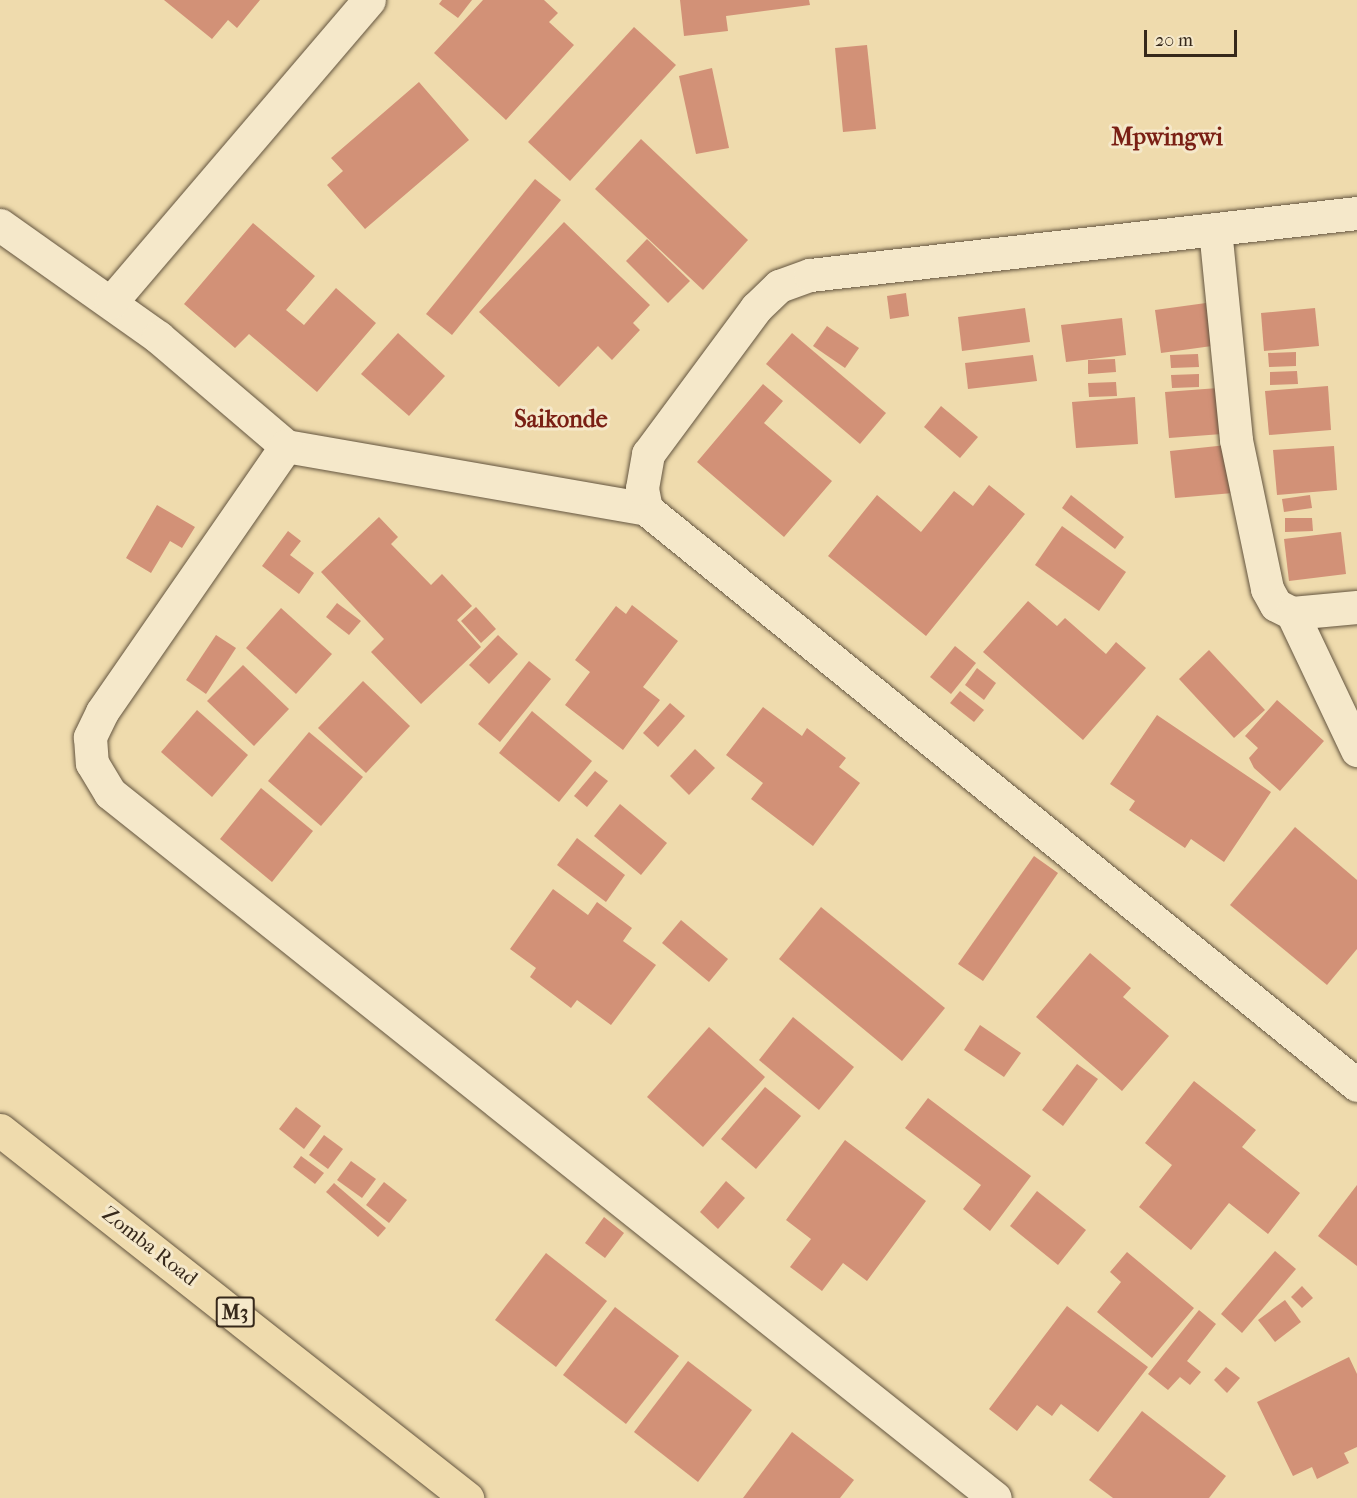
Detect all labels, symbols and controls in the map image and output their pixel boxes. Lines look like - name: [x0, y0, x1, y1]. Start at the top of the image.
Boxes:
- scale bar: [1147, 18, 1240, 56]
- text: 20 m: [1155, 30, 1193, 51]
- district label: Mpwingwi: [1111, 124, 1223, 152]
- district label: Saikonde: [514, 406, 608, 434]
- street label: Zomba Road: [97, 1201, 203, 1291]
- road number: M3: [216, 1295, 254, 1329]

